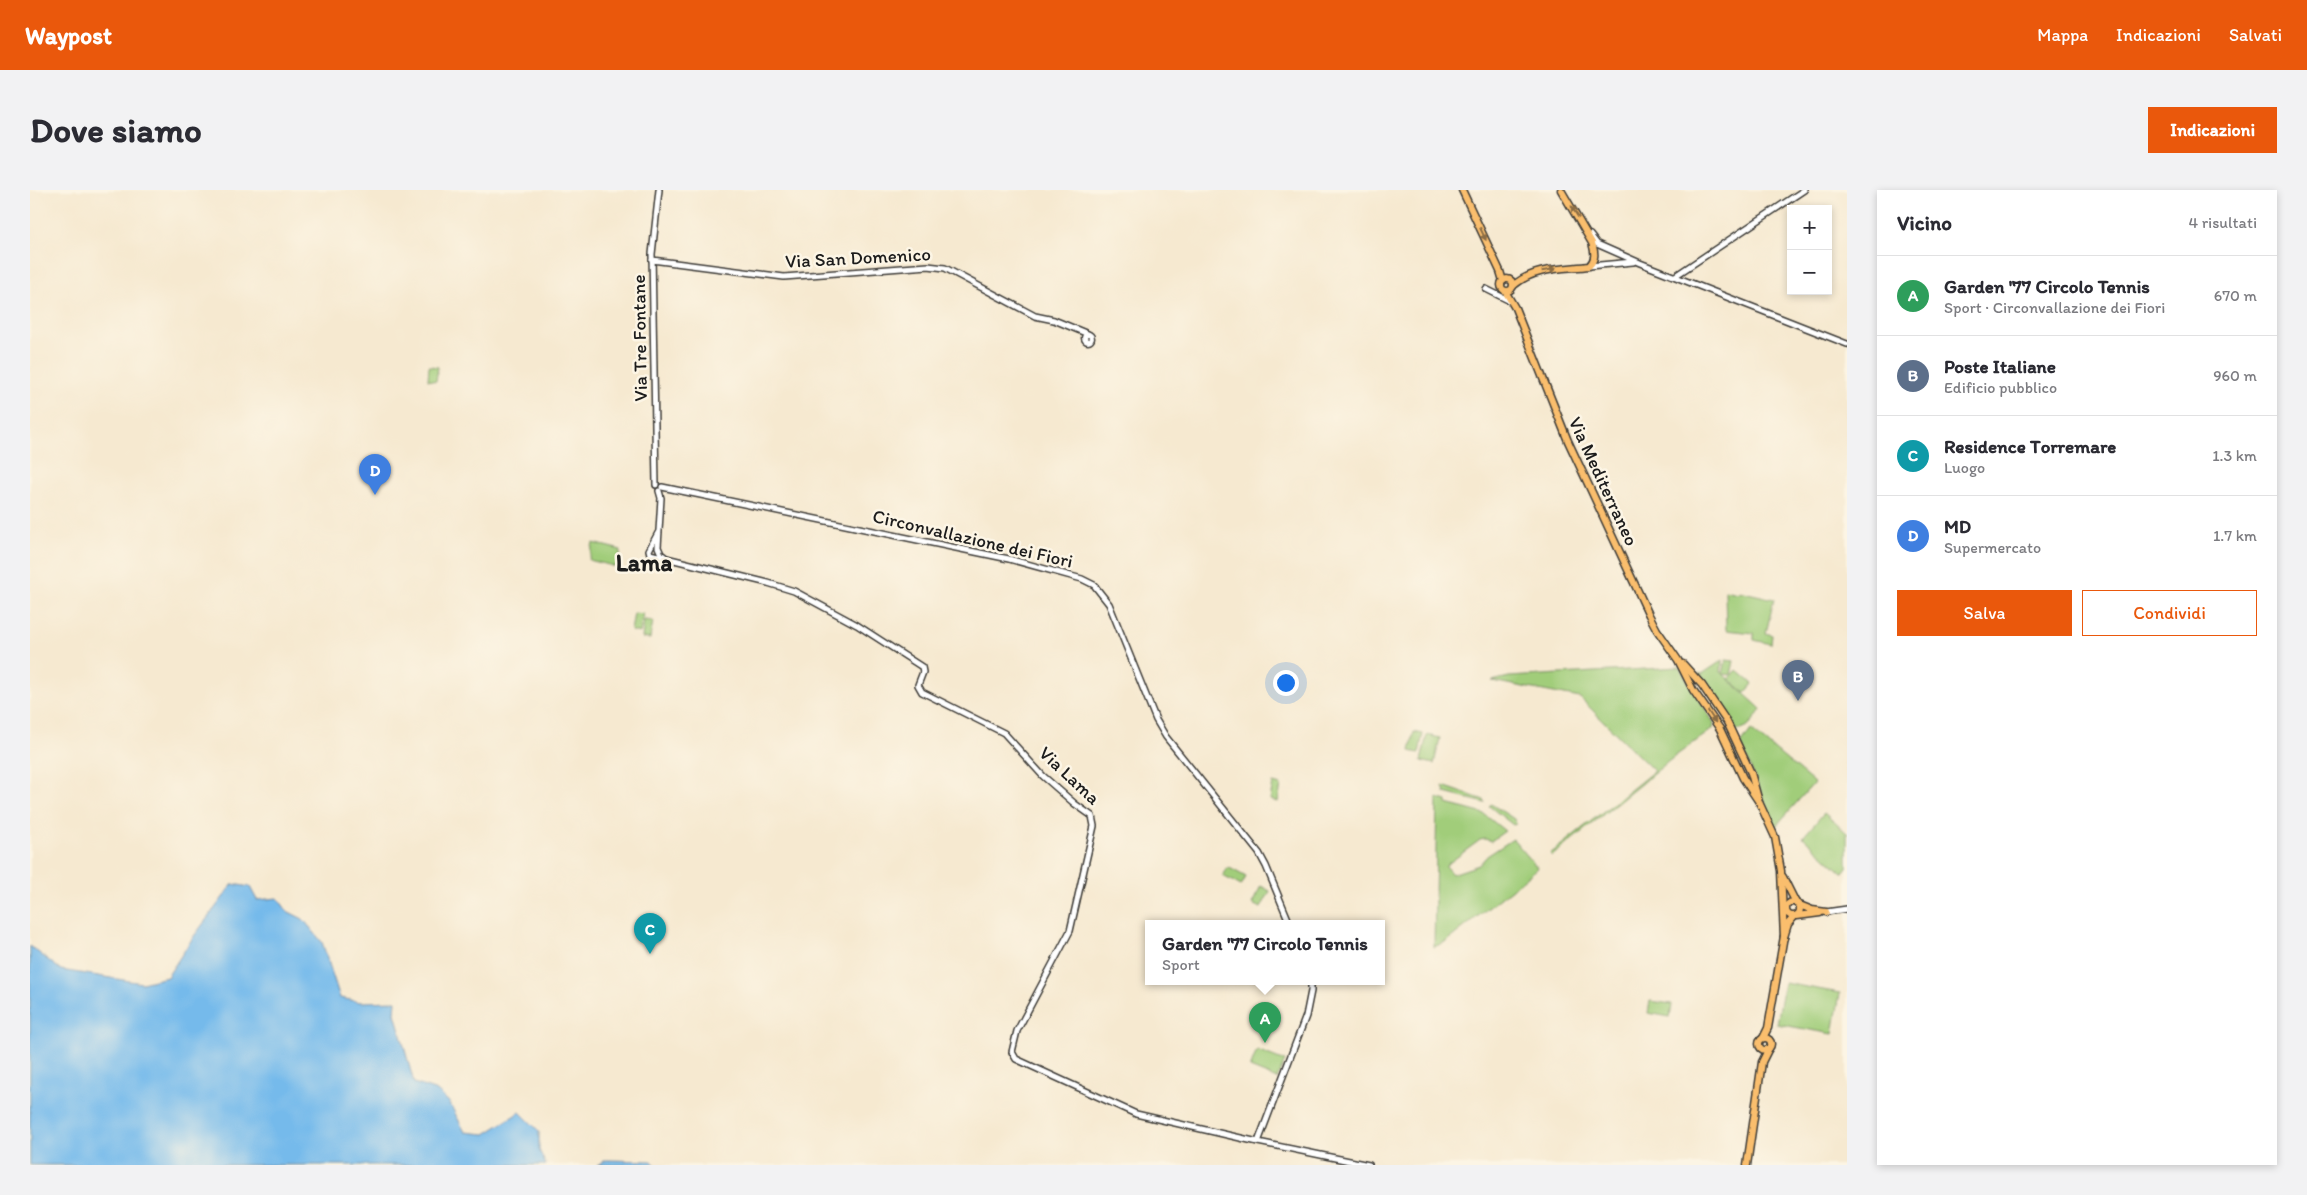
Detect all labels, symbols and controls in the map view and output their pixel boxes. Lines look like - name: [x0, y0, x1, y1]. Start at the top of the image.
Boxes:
- text: Waypost: [25, 21, 112, 50]
- text: Mappa: [2037, 24, 2088, 46]
- text: Indicazioni: [2116, 24, 2201, 46]
- text: Salvati: [2229, 24, 2282, 46]
- button: Indicazioni: [2148, 107, 2277, 153]
- text: Dove siamo: [30, 109, 202, 151]
- map controls: [1787, 205, 1832, 295]
- button: +: [1787, 205, 1832, 250]
- one-way arrow: [1570, 206, 1579, 219]
- text: Vicino: [1897, 210, 1952, 235]
- text: 4 risultati: [2189, 213, 2257, 232]
- one-way arrow: [1479, 227, 1487, 241]
- street label: Via San Domenico: [784, 242, 932, 273]
- button: −: [1787, 250, 1832, 295]
- one-way arrow: [1542, 266, 1558, 274]
- street label: Via Tre Fontane: [627, 274, 652, 402]
- text: Garden '77 Circolo Tennis: [1944, 275, 2150, 298]
- text: A: [1908, 286, 1918, 305]
- text: 670 m: [2214, 286, 2257, 305]
- text: Sport · Circonvallazione dei Fiori: [1944, 298, 2165, 317]
- text: Poste Italiane: [1944, 355, 2056, 378]
- text: B: [1908, 366, 1918, 385]
- text: 960 m: [2213, 366, 2257, 385]
- text: Edificio pubblico: [1944, 378, 2057, 397]
- street label: Via Mediterraneo: [1564, 413, 1643, 549]
- text: Residence Torremare: [1944, 435, 2116, 458]
- text: C: [1908, 446, 1918, 465]
- text: 1.3 km: [2212, 446, 2257, 465]
- pin: D: [359, 454, 391, 495]
- text: Luogo: [1944, 458, 1985, 477]
- street label: Circonvallazione dei Fiori: [870, 504, 1075, 573]
- text: MD: [1944, 515, 1971, 538]
- text: D: [1908, 526, 1918, 545]
- text: 1.7 km: [2213, 526, 2257, 545]
- text: Supermercato: [1944, 538, 2041, 557]
- district label: Lama: [616, 548, 672, 577]
- button: Salva: [1897, 590, 2072, 636]
- button: Condividi: [2082, 590, 2257, 636]
- pin: B: [1782, 660, 1814, 701]
- your location: [1273, 670, 1299, 696]
- one-way arrow: [1707, 710, 1717, 723]
- street label: Via Lama: [1034, 741, 1105, 809]
- pin: C: [634, 913, 666, 954]
- popup: [1145, 920, 1385, 985]
- text: Garden '77 Circolo Tennis: [1162, 932, 1368, 955]
- text: Sport: [1162, 955, 1200, 974]
- pin: A: [1249, 1002, 1281, 1043]

